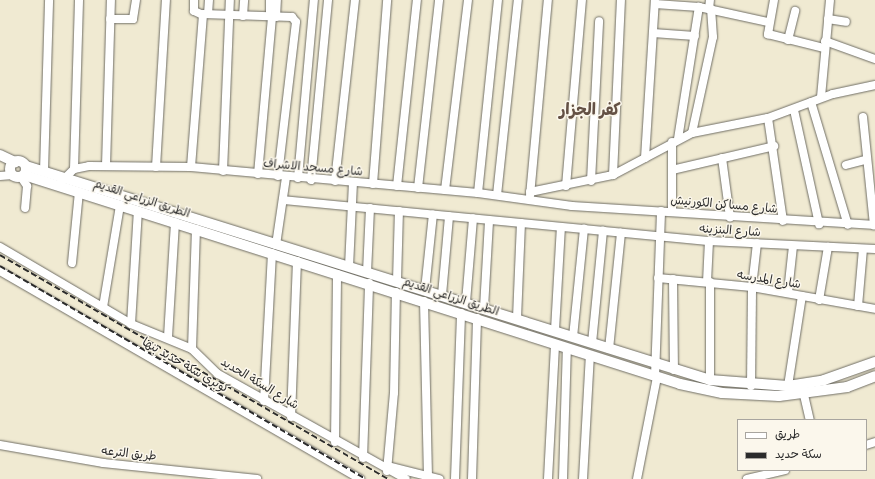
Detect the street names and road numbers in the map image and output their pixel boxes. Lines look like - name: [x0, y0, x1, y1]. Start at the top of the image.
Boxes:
- street label: شارع مسجد الاشراف: [263, 155, 363, 179]
- street label: الطريق الزراعي القديم: [92, 176, 192, 220]
- street label: شارع مساكن الكورنيش: [670, 192, 778, 216]
- street label: شارع البنزينه: [699, 221, 761, 239]
- street label: شارع المدرسه: [736, 267, 802, 291]
- street label: الطريق الزراعي القديم: [401, 274, 501, 318]
- street label: كوبرى سكة حديد بنها: [140, 334, 232, 396]
- street label: شارع السكة الحديد: [218, 354, 302, 412]
- street label: طريق الترعه: [101, 443, 157, 463]

